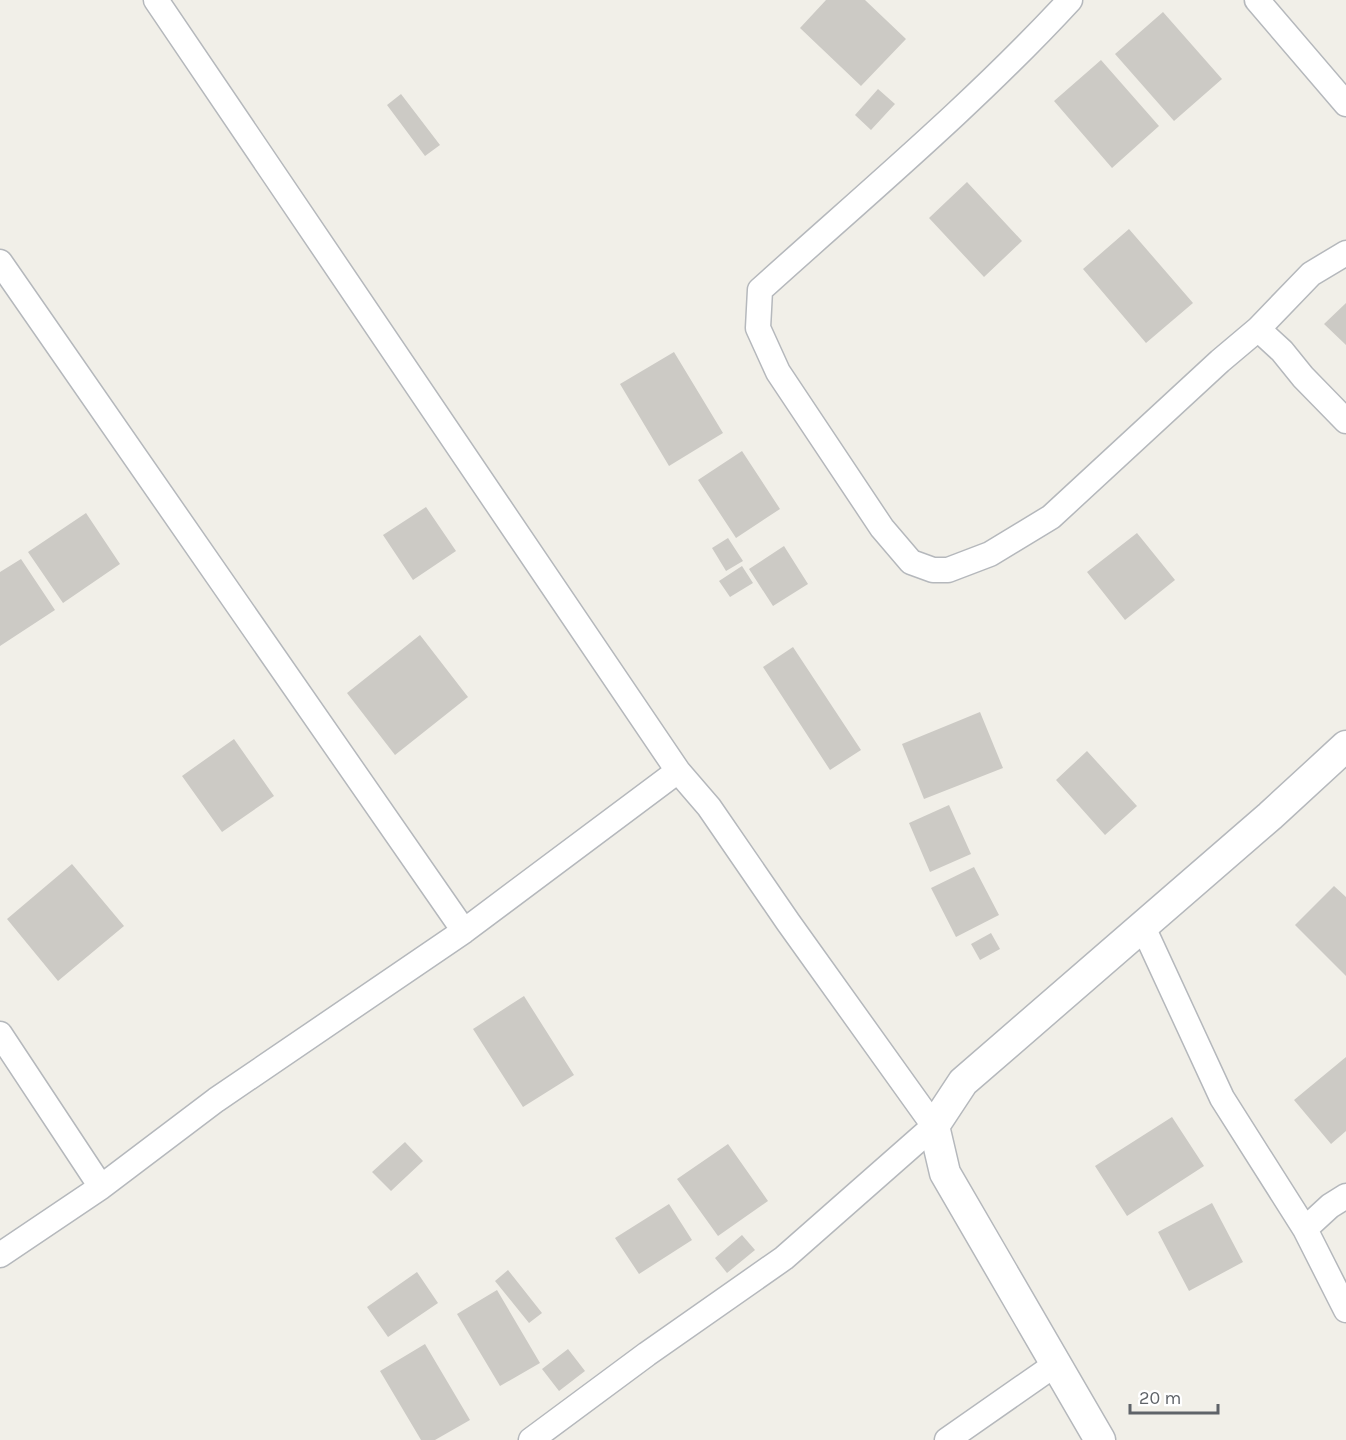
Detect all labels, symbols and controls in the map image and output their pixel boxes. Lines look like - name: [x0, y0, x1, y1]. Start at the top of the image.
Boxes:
- scale bar: [1130, 1377, 1218, 1415]
- text: 20 m: [1139, 1387, 1181, 1409]

